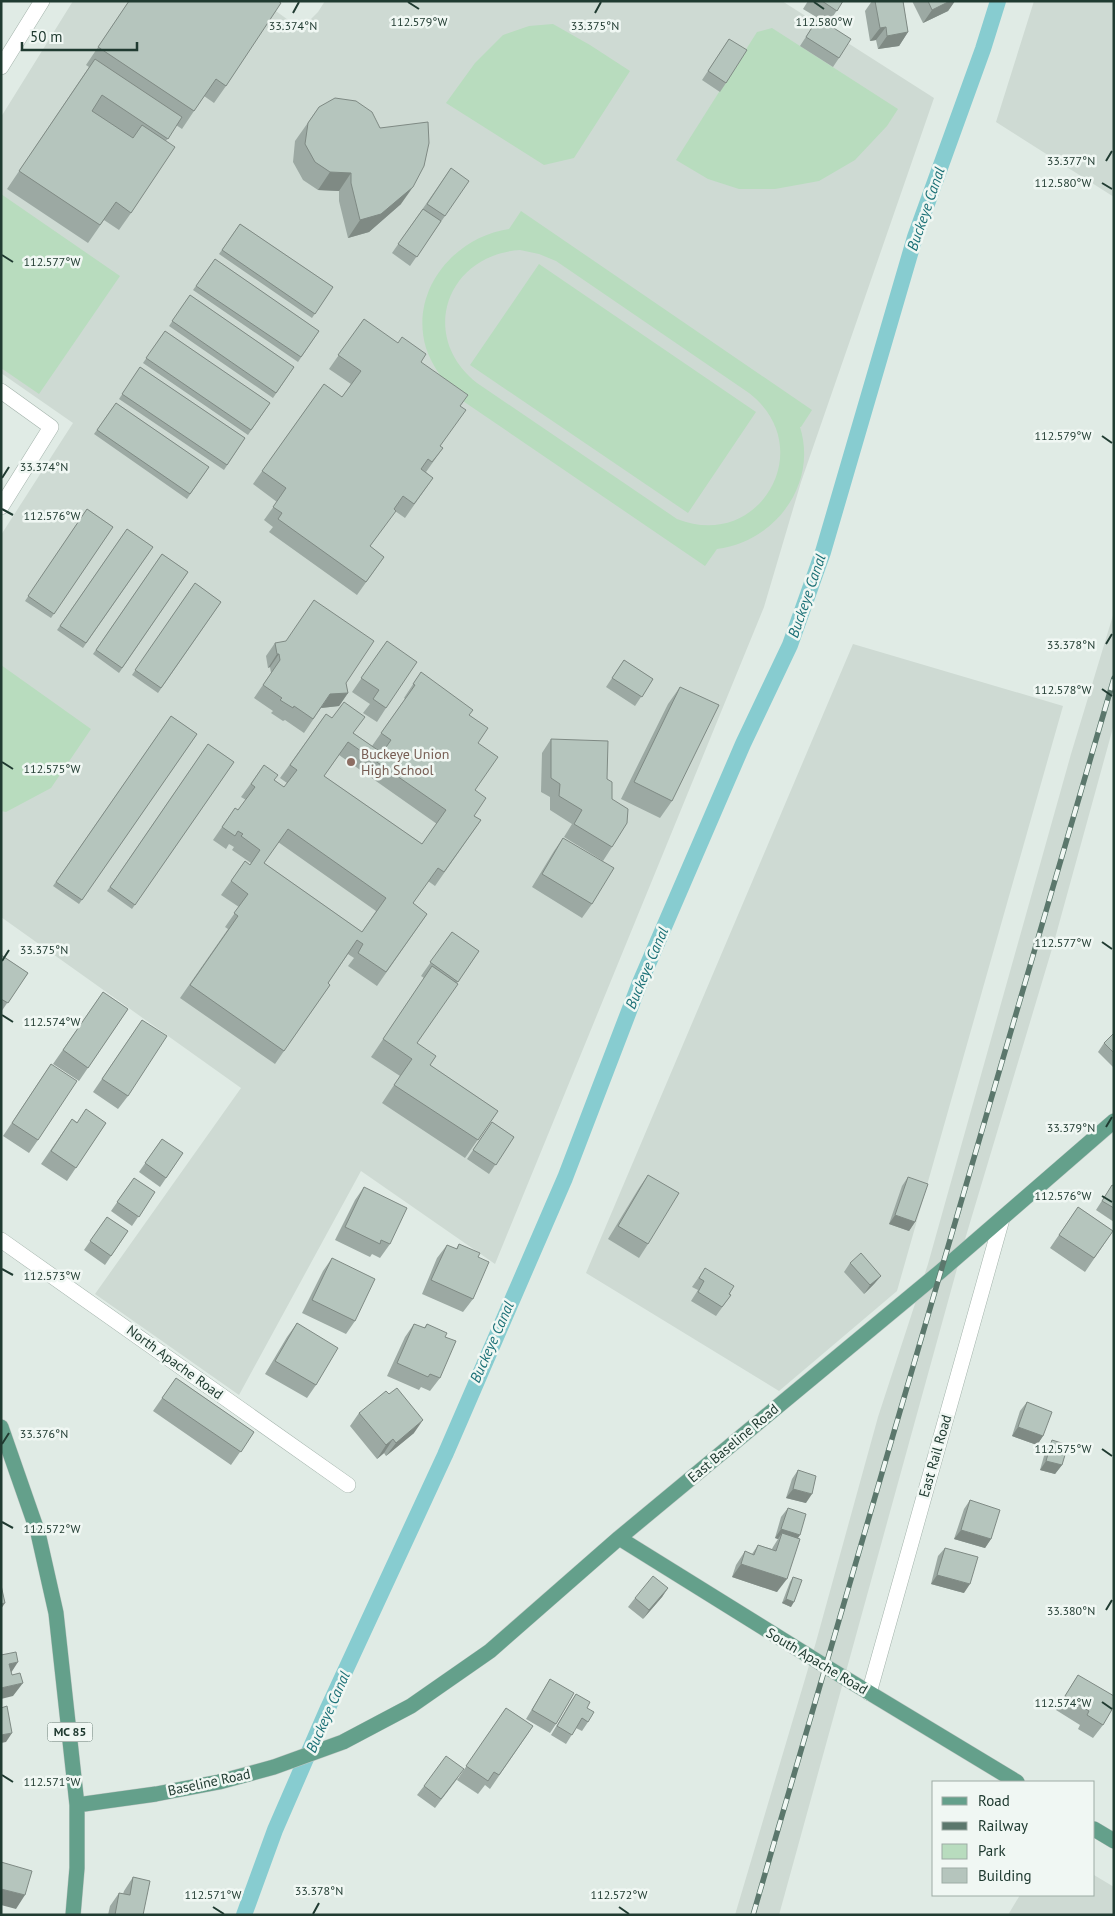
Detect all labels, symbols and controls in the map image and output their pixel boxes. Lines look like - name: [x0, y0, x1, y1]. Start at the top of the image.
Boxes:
- text: 112.579°W: [391, 14, 447, 29]
- text: 112.580°W: [796, 14, 852, 29]
- text: 33.374°N: [269, 18, 317, 33]
- text: 33.375°N: [571, 18, 619, 33]
- scale bar: [22, 20, 138, 52]
- text: 50 m: [30, 27, 63, 46]
- text: 33.377°N: [1047, 153, 1095, 168]
- water label: Buckeye Canal: [902, 165, 949, 253]
- text: 112.580°W: [1035, 175, 1091, 190]
- text: 112.577°W: [24, 254, 80, 269]
- text: 112.579°W: [1035, 428, 1091, 443]
- text: 33.374°N: [20, 459, 68, 474]
- text: 112.576°W: [24, 508, 80, 523]
- water label: Buckeye Canal: [783, 552, 830, 640]
- text: 33.378°N: [1047, 637, 1095, 652]
- text: 112.578°W: [1035, 682, 1091, 697]
- place label: Buckeye Union High School: [361, 745, 449, 779]
- marker: Buckeye Union High School: [345, 756, 357, 768]
- text: 112.575°W: [24, 761, 80, 776]
- water label: Buckeye Canal: [621, 924, 672, 1012]
- text: 112.577°W: [1035, 935, 1091, 950]
- text: 33.375°N: [20, 942, 68, 957]
- text: 112.574°W: [24, 1014, 80, 1029]
- text: 33.379°N: [1047, 1120, 1095, 1135]
- text: 112.576°W: [1035, 1188, 1091, 1203]
- text: 112.573°W: [24, 1268, 80, 1283]
- water label: Buckeye Canal: [465, 1298, 518, 1385]
- street label: North Apache Road: [123, 1321, 227, 1403]
- street label: East Baseline Road: [684, 1400, 782, 1486]
- street label: East Rail Road: [915, 1413, 955, 1499]
- text: 33.376°N: [20, 1426, 68, 1441]
- text: 112.575°W: [1035, 1441, 1091, 1456]
- text: 112.572°W: [24, 1521, 80, 1536]
- text: 33.380°N: [1047, 1603, 1095, 1618]
- street label: South Apache Road: [763, 1624, 871, 1698]
- water label: Buckeye Canal: [301, 1668, 354, 1755]
- text: 112.574°W: [1035, 1695, 1091, 1710]
- road number: MC 85: [48, 1722, 92, 1741]
- street label: Baseline Road: [166, 1764, 252, 1800]
- text: 112.571°W: [24, 1774, 80, 1789]
- legend: [932, 1781, 1095, 1896]
- text: Road: [978, 1791, 1010, 1810]
- text: Railway: [978, 1816, 1028, 1835]
- text: Park: [978, 1841, 1006, 1860]
- text: Building: [978, 1866, 1032, 1885]
- text: 33.378°N: [295, 1883, 343, 1898]
- text: 112.571°W: [185, 1887, 241, 1902]
- text: 112.572°W: [591, 1887, 647, 1902]

